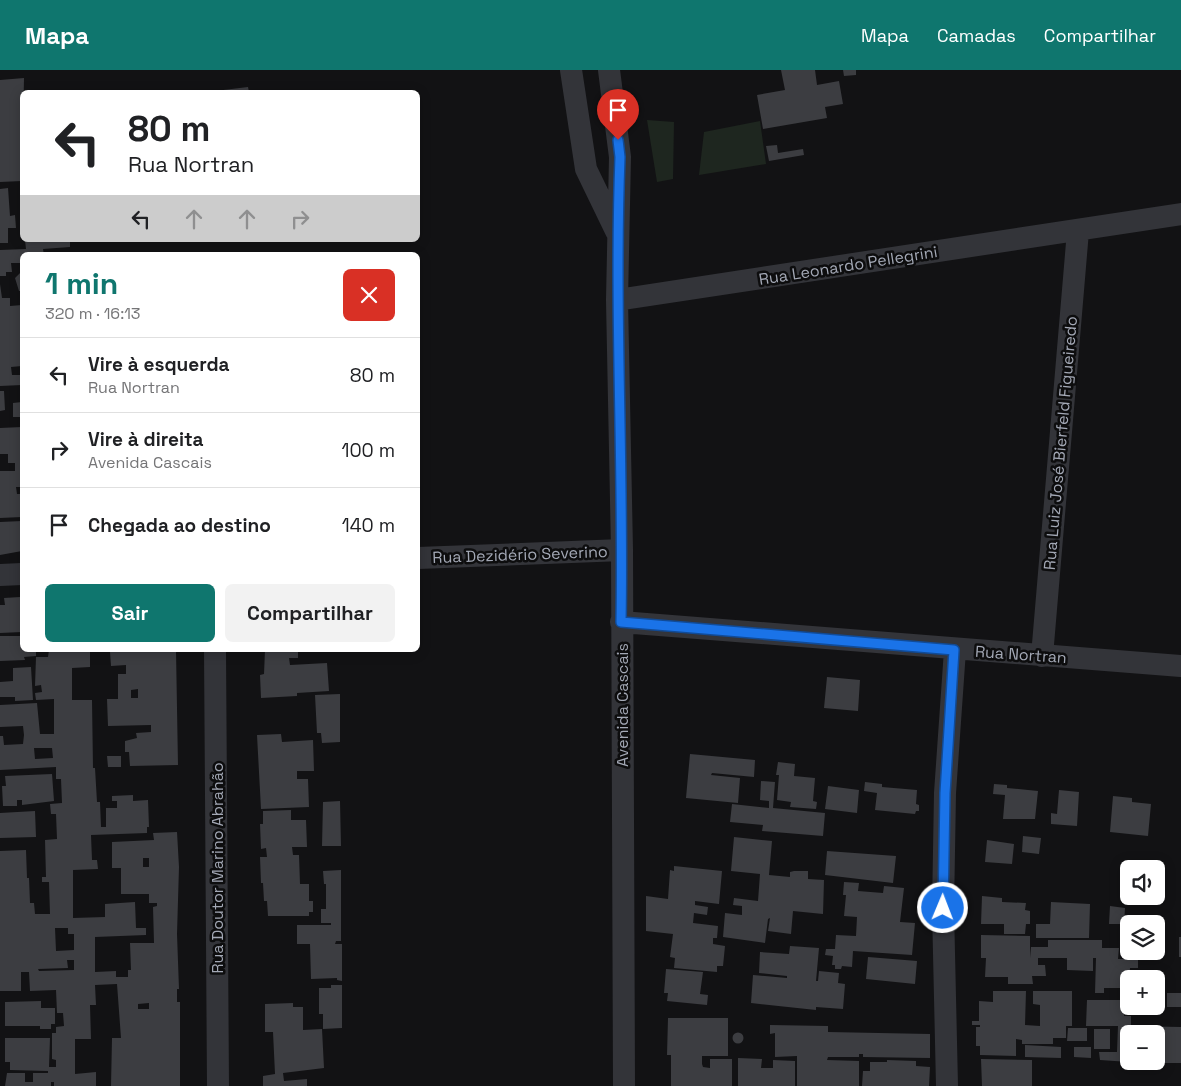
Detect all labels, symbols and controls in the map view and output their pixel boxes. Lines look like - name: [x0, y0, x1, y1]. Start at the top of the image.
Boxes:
- text: Mapa: [25, 20, 89, 51]
- text: Mapa: [861, 24, 909, 47]
- text: Camadas: [937, 24, 1016, 47]
- text: Compartilhar: [1044, 24, 1156, 47]
- pin: [597, 89, 639, 140]
- icon: arrive: [604, 96, 632, 124]
- text: 80 m: [128, 107, 210, 151]
- icon: left: [45, 110, 110, 175]
- text: Rua Nortran: [128, 150, 254, 178]
- icon: left: [127, 205, 155, 233]
- icon: ahead: [180, 205, 208, 233]
- icon: ahead: [233, 205, 261, 233]
- icon: right: [286, 205, 314, 233]
- street label: Rua Leonardo Pellegrini: [757, 241, 939, 290]
- text: 1 min: [45, 264, 118, 303]
- button: close: [343, 269, 395, 321]
- text: 320 m · 16:13: [45, 303, 141, 324]
- street label: Rua Luiz José Bierfeld Figueiredo: [1039, 315, 1082, 571]
- text: Vire à esquerda: [88, 352, 230, 377]
- icon: left: [45, 361, 73, 389]
- text: 80 m: [350, 363, 395, 388]
- text: Rua Nortran: [88, 377, 180, 398]
- text: Vire à direita: [88, 427, 204, 452]
- icon: right: [45, 436, 73, 464]
- text: 100 m: [341, 438, 395, 463]
- text: Avenida Cascais: [88, 452, 212, 473]
- icon: arrive: [45, 511, 73, 539]
- text: Chegada ao destino: [88, 513, 271, 538]
- text: 140 m: [342, 513, 395, 538]
- street label: Rua Dezidério Severino: [432, 541, 608, 568]
- button: Sair: [45, 584, 215, 642]
- button: Compartilhar: [225, 584, 395, 642]
- street label: Rua Nortran: [974, 641, 1068, 668]
- street label: Avenida Cascais: [612, 643, 633, 767]
- street label: Rua Doutor Marino Abrahão: [207, 762, 228, 974]
- map controls: [1120, 860, 1165, 1070]
- button: sound: [1120, 860, 1165, 905]
- position arrow: [916, 881, 968, 933]
- button: layers: [1120, 915, 1165, 960]
- button: +: [1120, 970, 1165, 1015]
- button: −: [1120, 1025, 1165, 1070]

